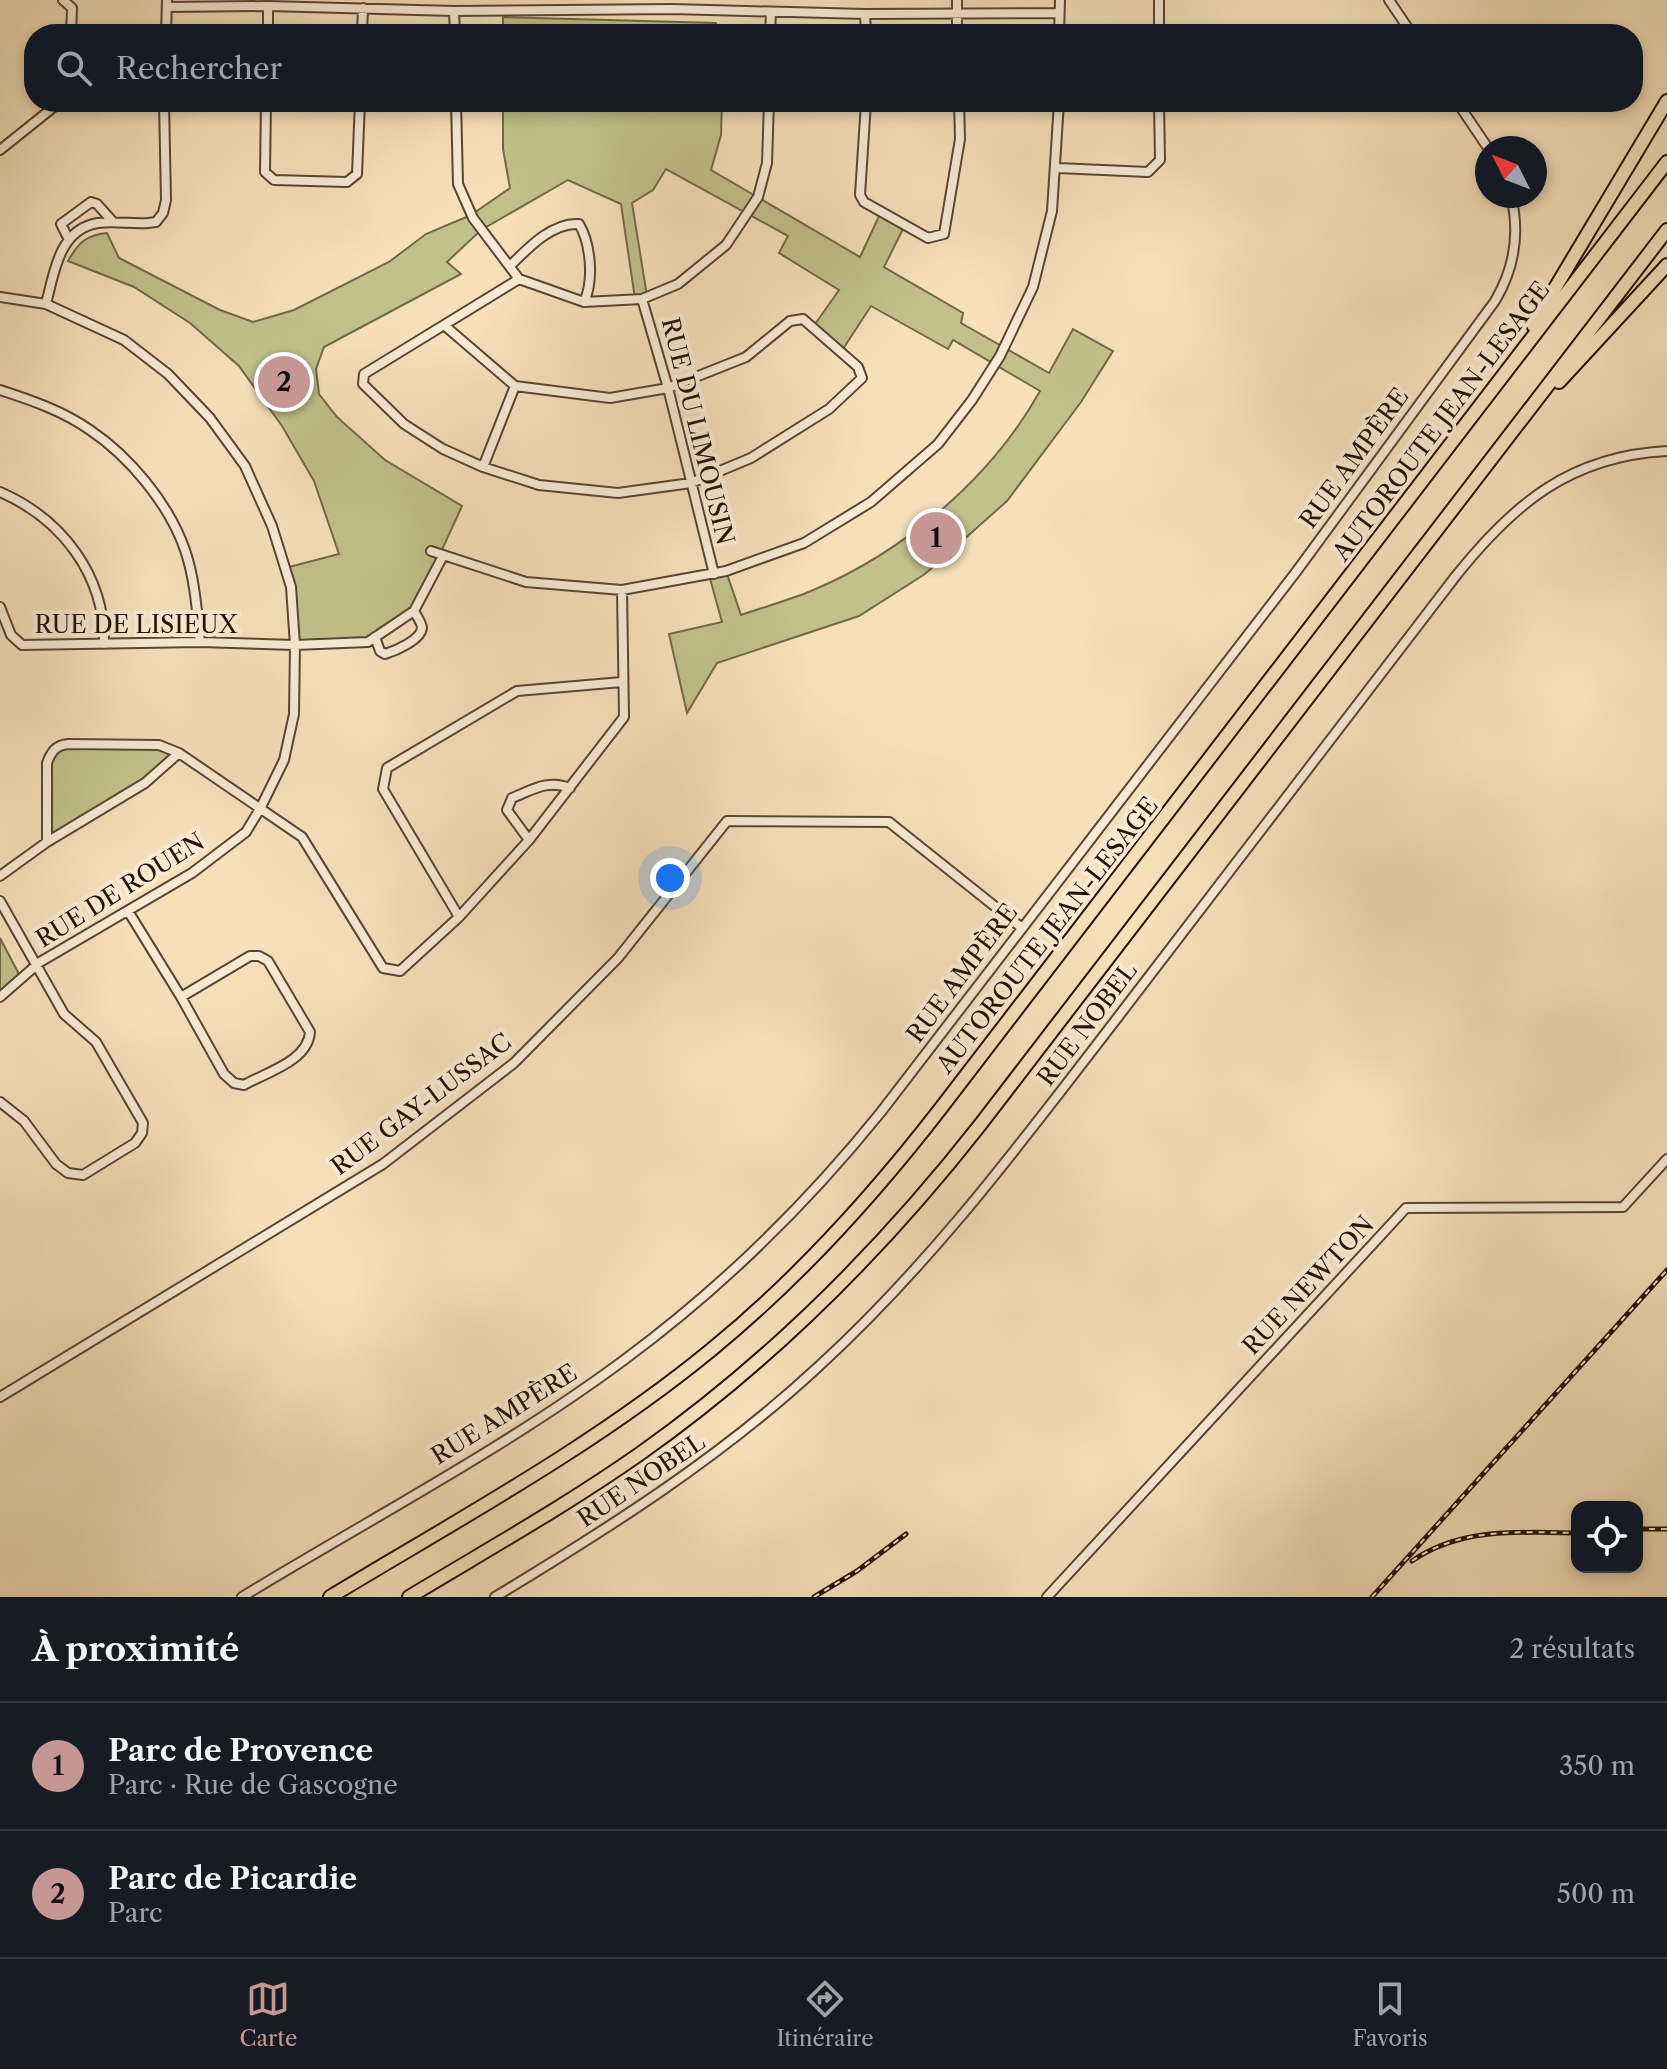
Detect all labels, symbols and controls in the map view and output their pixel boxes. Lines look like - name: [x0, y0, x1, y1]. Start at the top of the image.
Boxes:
- search box: [24, 24, 1643, 112]
- icon: search: [52, 46, 96, 90]
- text: Rechercher: [116, 50, 282, 87]
- north arrow: [1475, 136, 1547, 208]
- street label: AUTOROUTE JEAN-LESAGE: [1326, 276, 1556, 567]
- street label: RUE DU LIMOUSIN: [656, 314, 740, 548]
- pin: 2: [258, 352, 310, 412]
- street label: RUE AMPÈRE: [1293, 382, 1415, 534]
- pin: 1: [910, 508, 962, 568]
- street label: RUE DE LISIEUX: [35, 610, 238, 639]
- street label: AUTOROUTE JEAN-LESAGE: [930, 791, 1164, 1080]
- street label: RUE DE ROUEN: [31, 827, 209, 953]
- your location: [650, 858, 690, 898]
- street label: RUE AMPÈRE: [900, 898, 1024, 1048]
- street label: RUE NOBEL: [1031, 956, 1143, 1091]
- street label: RUE GAY-LUSSAC: [325, 1027, 517, 1181]
- street label: RUE NEWTON: [1236, 1210, 1380, 1360]
- street label: RUE AMPÈRE: [426, 1358, 582, 1470]
- street label: RUE NOBEL: [572, 1427, 710, 1533]
- map controls: [1571, 1501, 1643, 1573]
- button: locate: [1571, 1501, 1643, 1573]
- text: À proximité: [32, 1628, 239, 1670]
- text: 2 résultats: [1509, 1633, 1635, 1665]
- text: Parc de Provence: [108, 1732, 373, 1769]
- text: 1: [52, 1750, 64, 1782]
- text: 350 m: [1559, 1750, 1635, 1782]
- text: Parc · Rue de Gascogne: [108, 1769, 398, 1801]
- text: Parc de Picardie: [108, 1860, 357, 1897]
- text: 2: [50, 1878, 66, 1910]
- text: 500 m: [1557, 1878, 1635, 1910]
- text: Parc: [108, 1897, 163, 1929]
- tab: Carte: [239, 1977, 297, 2052]
- tab: Itinéraire: [776, 1977, 874, 2052]
- tab: Favoris: [1353, 1977, 1427, 2052]

